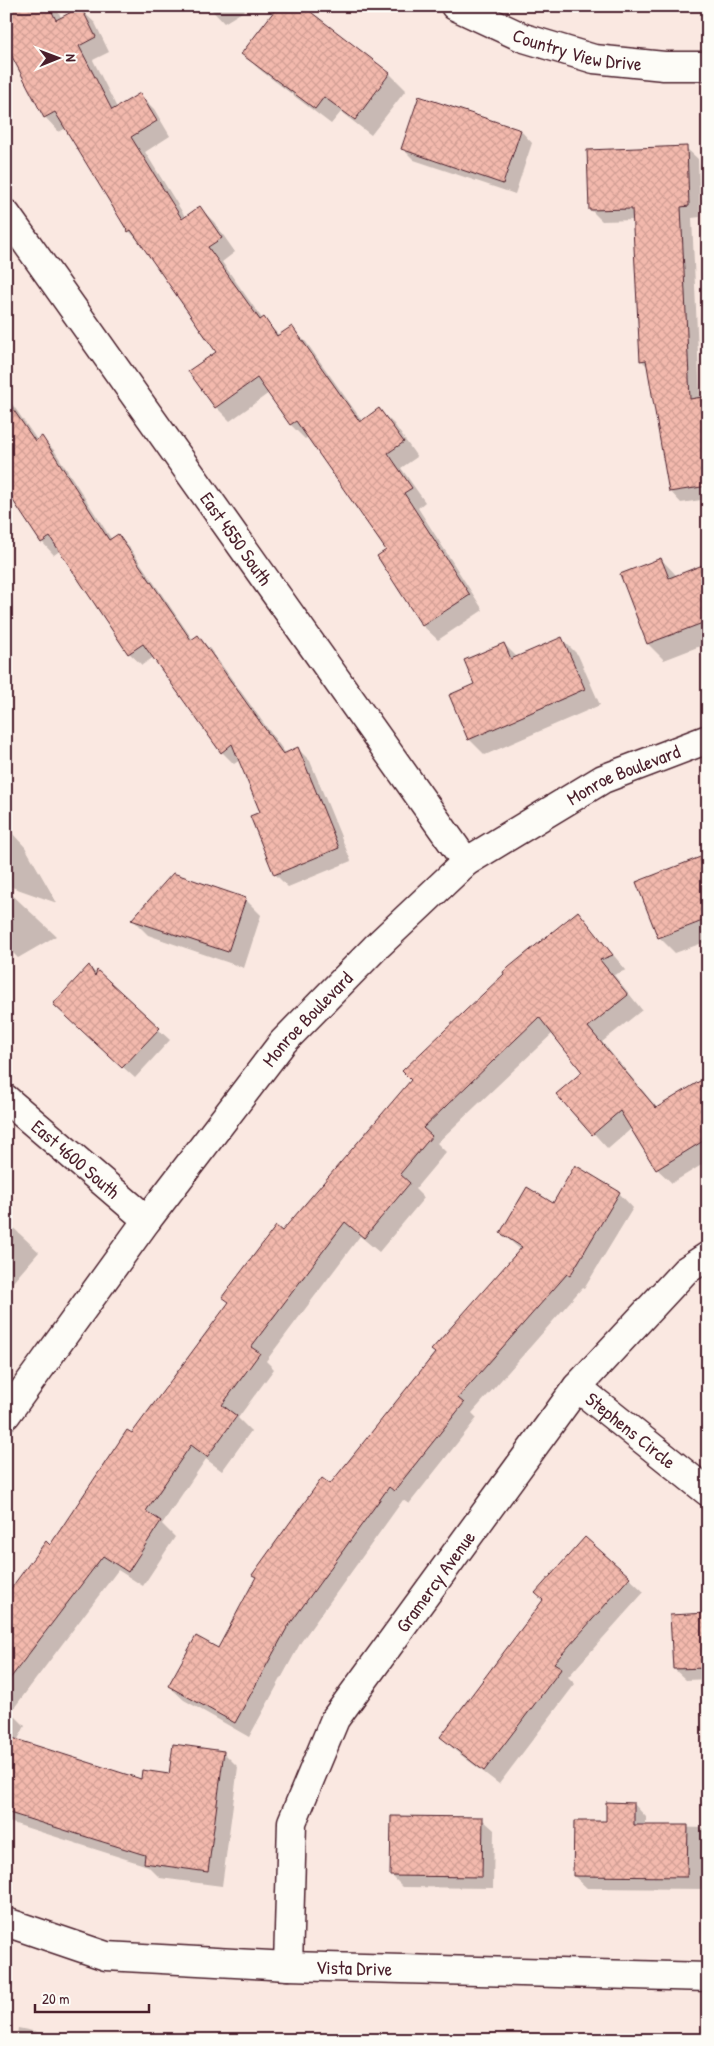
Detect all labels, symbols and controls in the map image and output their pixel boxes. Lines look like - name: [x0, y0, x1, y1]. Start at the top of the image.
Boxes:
- street label: Country View Drive: [508, 22, 643, 77]
- north arrow: [32, 32, 82, 82]
- text: N: [62, 54, 81, 62]
- street label: East 4550 South: [194, 487, 278, 590]
- street label: Monroe Boulevard: [562, 738, 684, 811]
- street label: Monroe Boulevard: [256, 965, 359, 1072]
- street label: East 4600 South: [26, 1114, 126, 1204]
- street label: Stephens Circle: [580, 1386, 682, 1475]
- street label: Gramercy Avenue: [390, 1525, 481, 1637]
- street label: Vista Drive: [316, 1954, 393, 1982]
- scale bar: [35, 1981, 149, 2013]
- text: 20 m: [42, 1988, 69, 2009]

